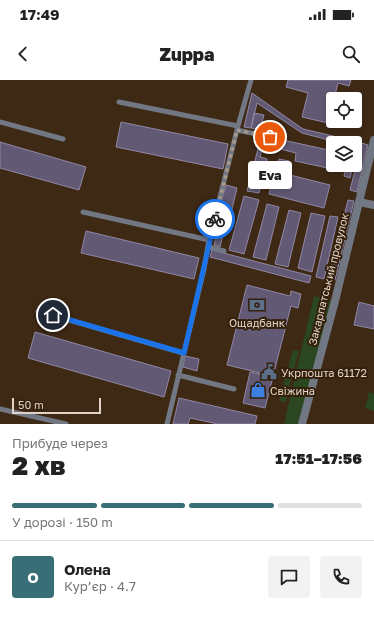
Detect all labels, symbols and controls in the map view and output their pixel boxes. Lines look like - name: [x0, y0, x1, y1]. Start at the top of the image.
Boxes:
- text: 17:49: [20, 5, 60, 23]
- icon: back: [12, 43, 34, 65]
- text: Zuppa: [160, 43, 214, 65]
- icon: search: [340, 43, 362, 65]
- map controls: [326, 92, 362, 172]
- button: locate: [326, 92, 362, 128]
- pin: [253, 120, 287, 154]
- icon: bag: [259, 126, 281, 148]
- button: layers: [326, 136, 362, 172]
- callout: Eva: [248, 161, 292, 189]
- text: Eva: [258, 167, 282, 183]
- courier: [195, 199, 235, 239]
- icon: bike: [204, 208, 226, 230]
- street label: Закарпатський провулок: [305, 211, 351, 347]
- bank icon: Ощадбанк: [248, 296, 266, 314]
- pin: [36, 298, 70, 332]
- icon: home: [42, 304, 64, 326]
- place label: Ощадбанк: [229, 316, 286, 329]
- public building icon: Укрпошта 61172: [260, 363, 278, 381]
- place label: Укрпошта 61172: [281, 366, 367, 379]
- shop icon: Свіжина: [249, 381, 267, 399]
- place label: Свіжина: [270, 384, 315, 397]
- scale bar: [12, 396, 101, 415]
- text: 50 m: [18, 398, 44, 411]
- text: Прибуде через: [12, 435, 108, 451]
- text: 17:51–17:56: [275, 449, 362, 467]
- text: 2 хв: [12, 450, 65, 481]
- text: У дорозі · 150 m: [12, 514, 113, 530]
- button: chat: [268, 556, 310, 598]
- button: phone: [320, 556, 362, 598]
- text: Олена: [64, 560, 111, 578]
- text: О: [27, 568, 39, 586]
- text: Кур’єр · 4.7: [64, 578, 136, 594]

